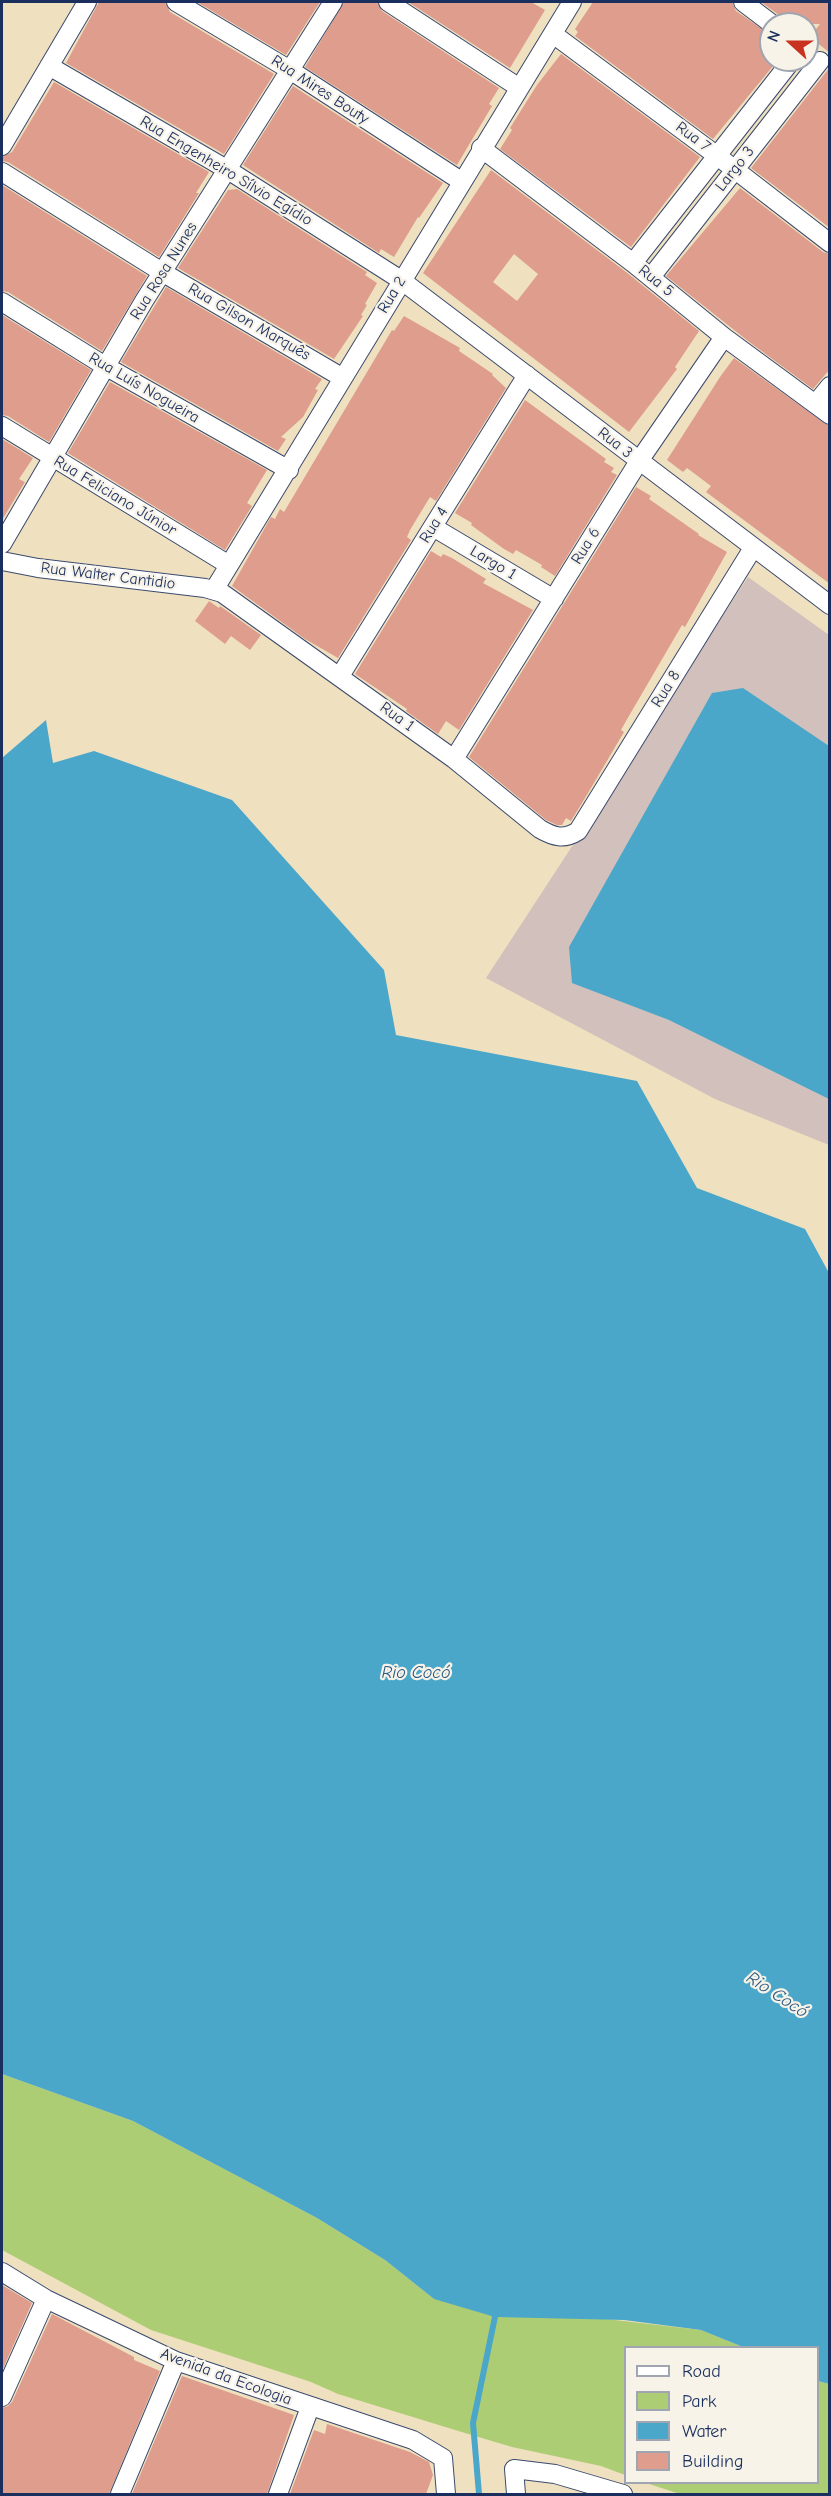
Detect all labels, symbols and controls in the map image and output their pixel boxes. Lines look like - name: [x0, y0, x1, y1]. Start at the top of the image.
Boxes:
- north arrow: [759, 12, 819, 72]
- text: N: [764, 28, 784, 44]
- street label: Rua Mires Bouty: [268, 51, 372, 129]
- street label: Rua Engenheiro Sílvio Egídio: [136, 112, 316, 230]
- street label: Rua 7: [672, 118, 714, 156]
- street label: Largo 3: [711, 143, 759, 195]
- street label: Rua Rosa Nunes: [126, 219, 202, 323]
- street label: Rua 5: [634, 261, 678, 301]
- street label: Rua 2: [374, 273, 410, 317]
- street label: Rua Gilson Marquês: [184, 279, 314, 365]
- street label: Rua Luís Nogueira: [85, 349, 203, 427]
- street label: Rua 3: [594, 423, 636, 463]
- street label: Rua Feliciano Júnior: [50, 452, 180, 540]
- street label: Rua 4: [416, 503, 452, 547]
- street label: Rua 6: [567, 524, 605, 568]
- street label: Largo 1: [466, 542, 520, 584]
- street label: Rua Walter Cantidio: [40, 558, 176, 594]
- street label: Rua 8: [647, 667, 685, 711]
- street label: Rua 1: [376, 698, 418, 736]
- water label: Rio Cocó: [381, 1662, 451, 1684]
- water label: Rio Cocó: [742, 1967, 812, 2023]
- street label: Avenida da Ecologia: [158, 2344, 294, 2410]
- legend: [624, 2346, 819, 2484]
- text: Road: [682, 2361, 721, 2382]
- text: Park: [682, 2391, 716, 2412]
- text: Water: [682, 2421, 726, 2442]
- text: Building: [682, 2451, 744, 2472]

